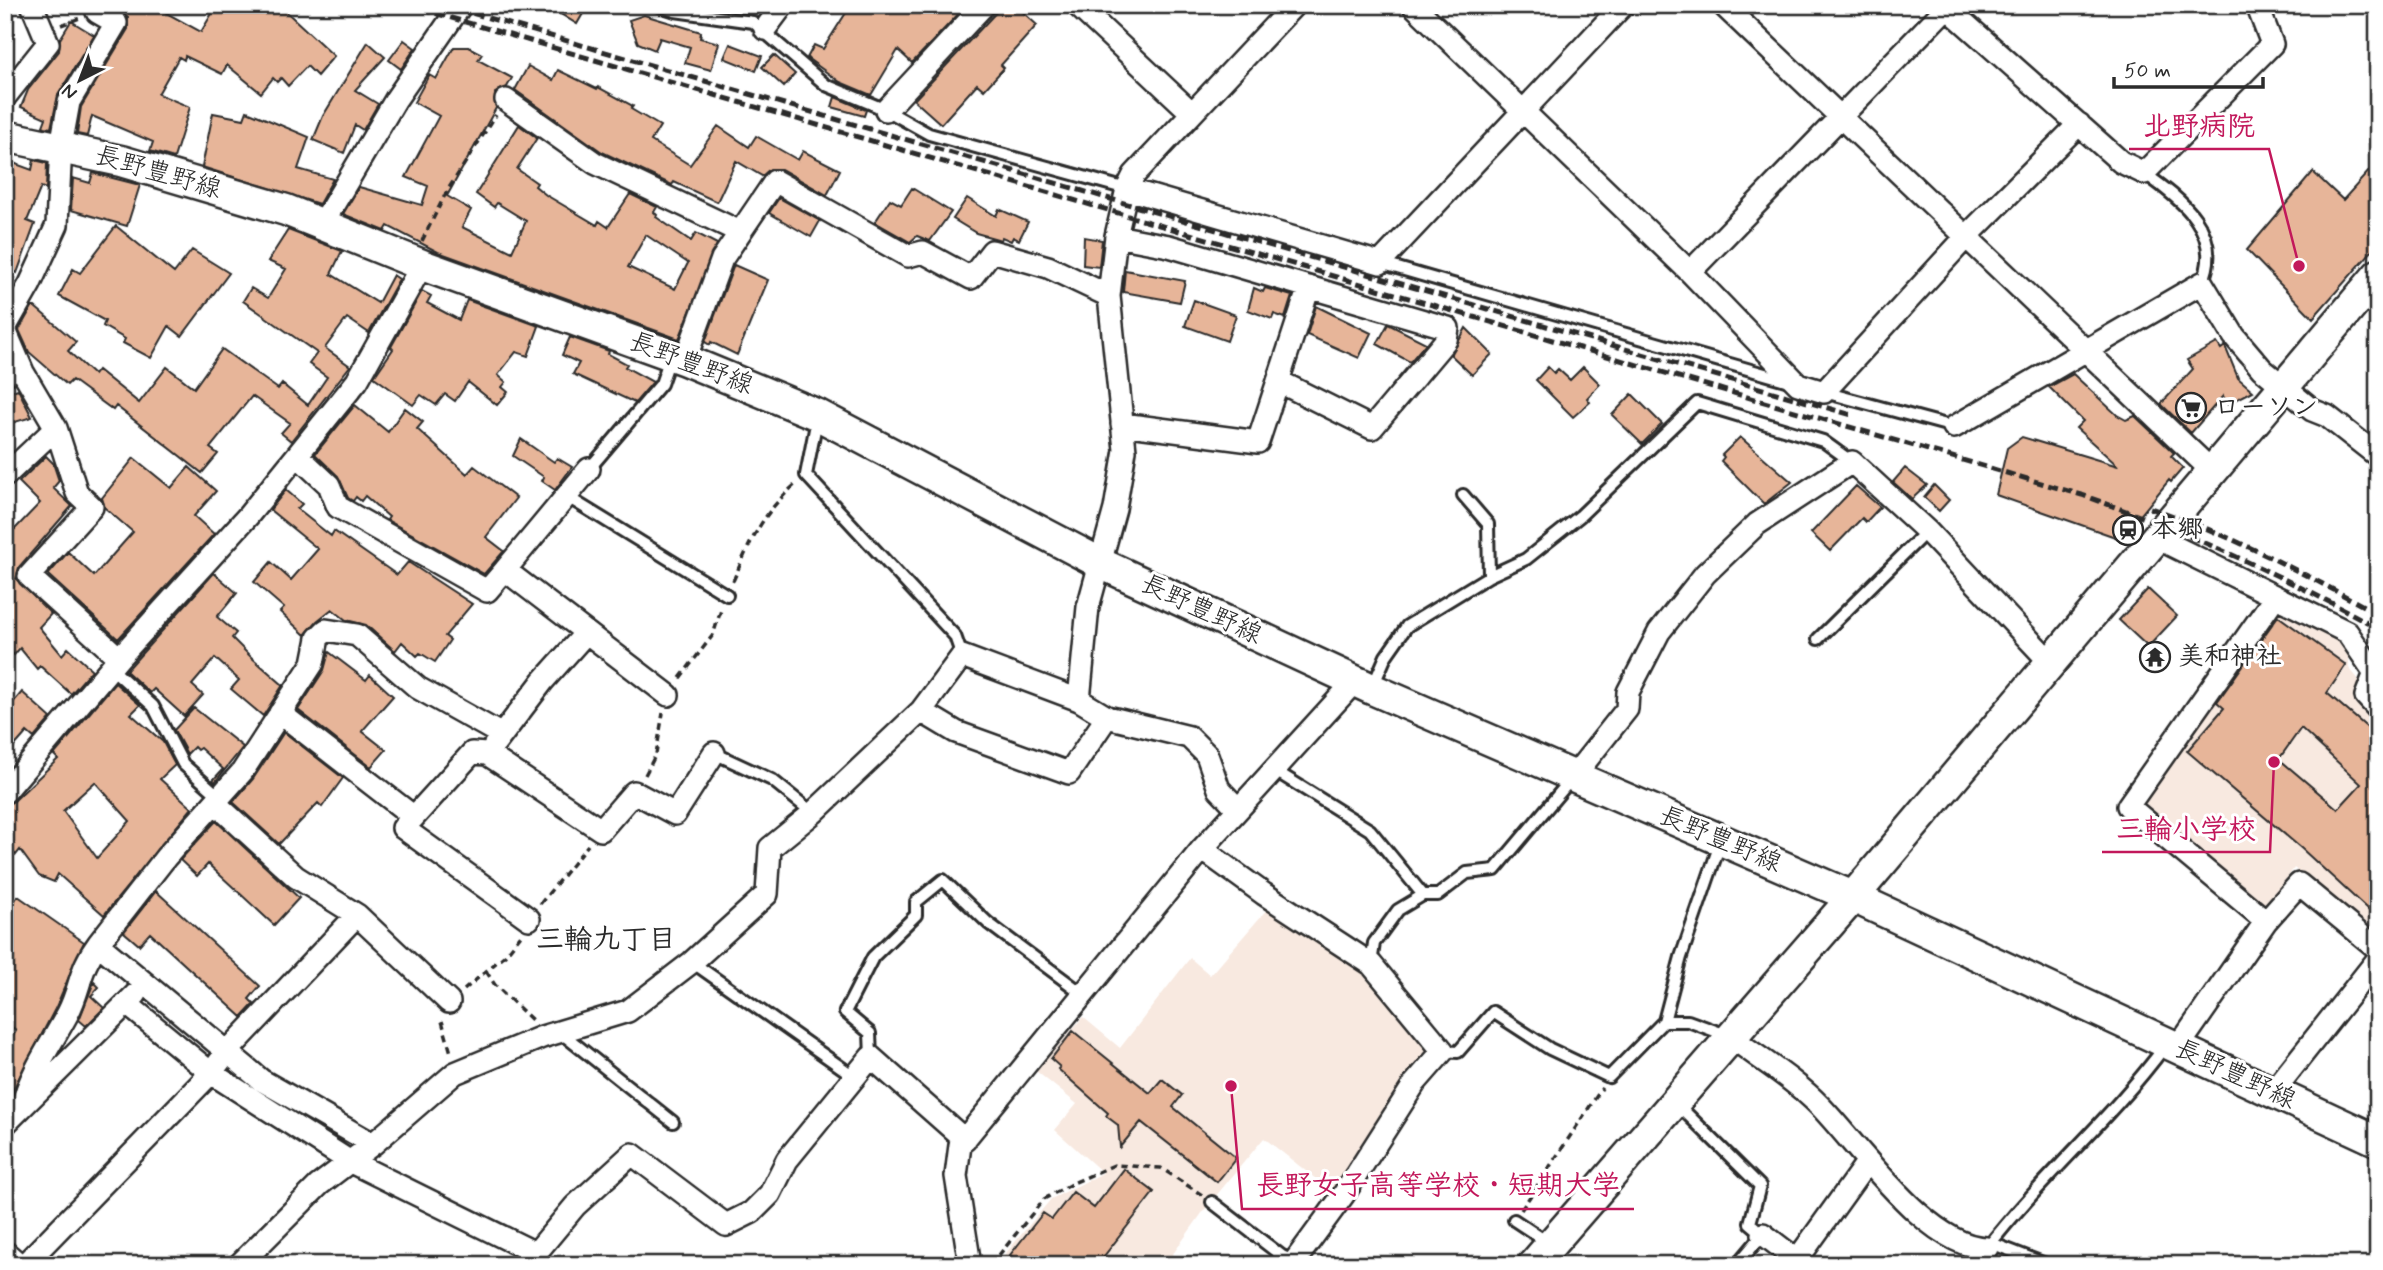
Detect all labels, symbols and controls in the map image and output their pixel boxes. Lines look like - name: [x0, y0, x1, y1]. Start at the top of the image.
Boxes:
- north arrow: [46, 46, 116, 116]
- scale bar: [2114, 46, 2262, 90]
- text: 50 m: [2124, 57, 2171, 85]
- text: N: [57, 78, 83, 105]
- callout: 北野病院: [2129, 100, 2269, 149]
- text: 北野病院: [2143, 109, 2255, 146]
- street label: 長野豊野線: [91, 139, 225, 207]
- street label: 長野豊野線: [624, 325, 758, 403]
- supermarket icon: ローソン: [2174, 391, 2208, 425]
- place label: ローソン: [2214, 391, 2318, 425]
- station icon: 本郷: [2111, 513, 2145, 547]
- place label: 本郷: [2151, 513, 2203, 547]
- street label: 長野豊野線: [1135, 567, 1267, 653]
- temple icon: 美和神社: [2138, 640, 2172, 674]
- place label: 美和神社: [2178, 640, 2282, 674]
- street label: 長野豊野線: [1654, 799, 1786, 881]
- callout: 三輪小学校: [2102, 803, 2270, 852]
- text: 三輪小学校: [2116, 812, 2256, 849]
- district label: 三輪九丁目: [536, 922, 676, 959]
- street label: 長野豊野線: [2169, 1032, 2301, 1118]
- callout: 長野女子高等学校・短期大学: [1242, 1160, 1634, 1209]
- text: 長野女子高等学校・短期大学: [1256, 1168, 1620, 1205]

